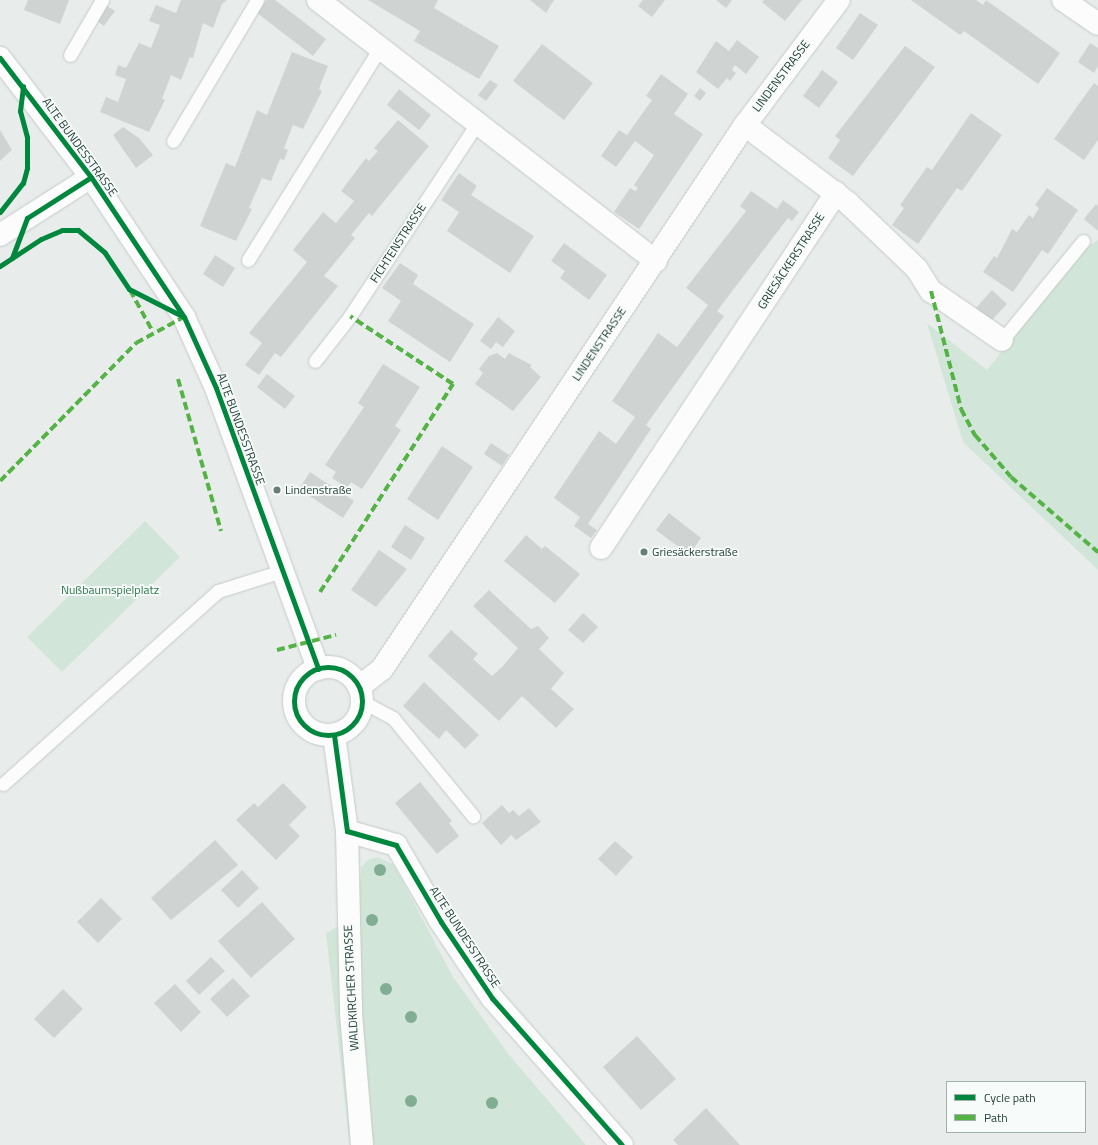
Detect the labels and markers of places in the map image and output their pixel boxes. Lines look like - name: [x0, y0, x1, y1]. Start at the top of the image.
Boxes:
- place label: Lindenstraße: [285, 483, 352, 497]
- marker: Lindenstraße: [272, 485, 282, 495]
- place label: Griesäckerstraße: [652, 545, 738, 559]
- marker: Griesäckerstraße: [639, 547, 649, 557]

